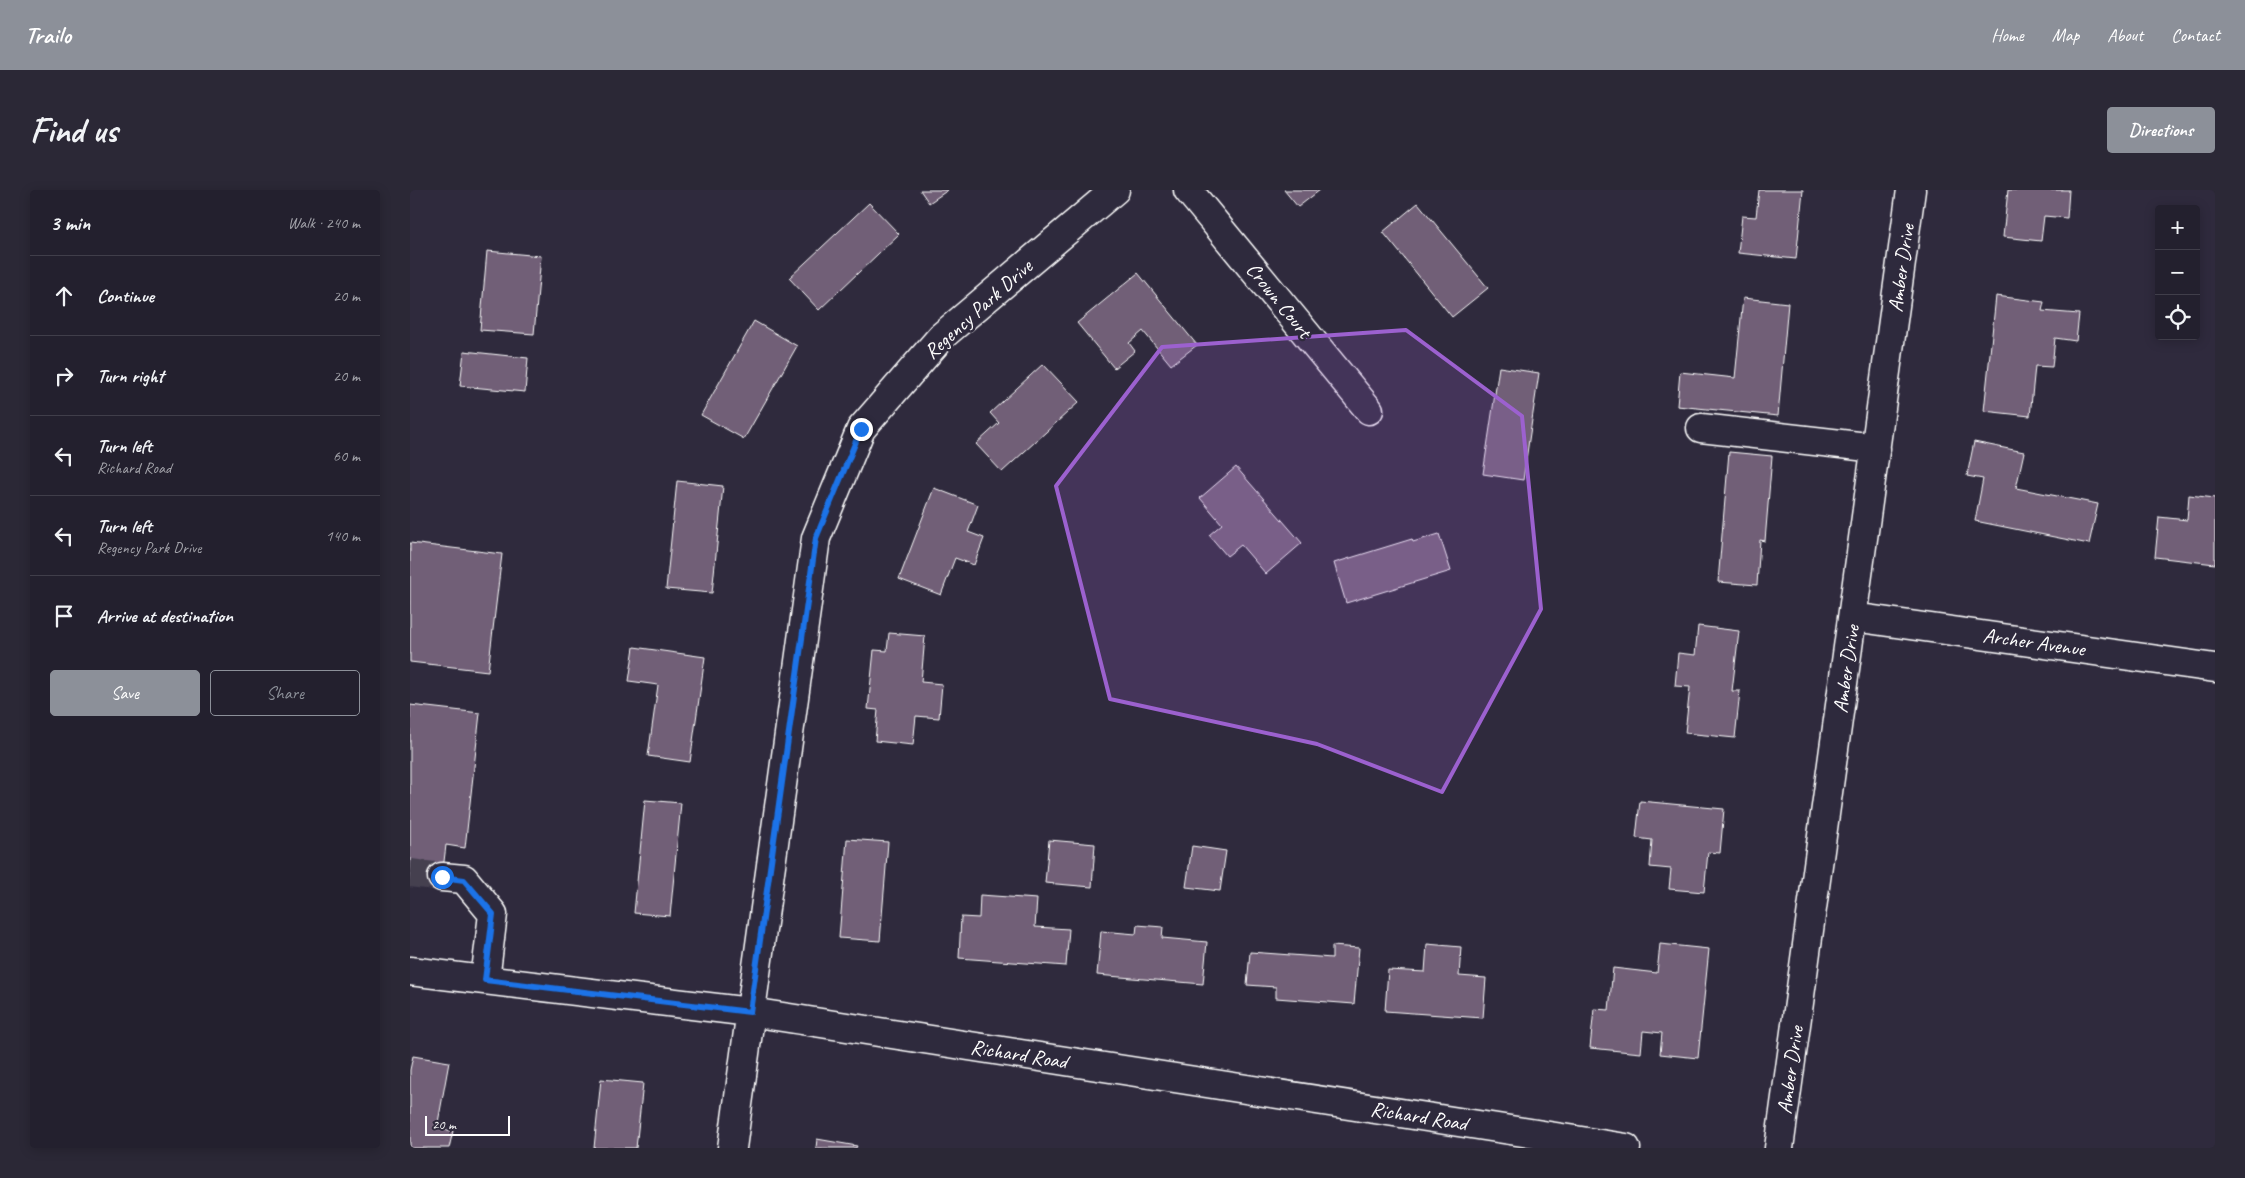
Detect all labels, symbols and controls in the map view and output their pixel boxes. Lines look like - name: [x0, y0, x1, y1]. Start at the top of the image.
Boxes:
- text: Trailo: [25, 20, 71, 50]
- text: Home: [1991, 24, 2024, 46]
- text: Map: [2052, 24, 2079, 46]
- text: About: [2107, 24, 2143, 46]
- text: Contact: [2171, 24, 2220, 46]
- button: Directions: [2107, 107, 2215, 153]
- text: Find us: [30, 108, 117, 153]
- map controls: [2155, 205, 2200, 340]
- button: +: [2155, 205, 2200, 250]
- text: 3 min: [50, 210, 90, 236]
- text: Walk · 240 m: [288, 213, 360, 233]
- street label: Amber Drive: [1882, 221, 1920, 314]
- button: −: [2155, 250, 2200, 295]
- street label: Regency Park Drive: [918, 253, 1038, 365]
- street label: Crown Court: [1241, 257, 1319, 345]
- icon: ahead: [50, 282, 78, 310]
- text: Continue: [97, 284, 154, 308]
- text: 20 m: [333, 286, 360, 306]
- button: locate: [2155, 295, 2200, 340]
- icon: right: [50, 362, 78, 390]
- text: Turn right: [97, 364, 164, 388]
- text: 20 m: [333, 366, 360, 386]
- route end: [850, 418, 873, 441]
- text: Turn left: [97, 434, 152, 458]
- icon: left: [50, 442, 78, 470]
- text: 60 m: [333, 446, 360, 466]
- text: Richard Road: [97, 458, 171, 478]
- text: Turn left: [97, 514, 152, 538]
- icon: left: [50, 522, 78, 550]
- text: 140 m: [326, 526, 360, 546]
- text: Regency Park Drive: [97, 538, 201, 558]
- icon: arrive: [50, 602, 78, 630]
- text: Arrive at destination: [97, 604, 233, 628]
- street label: Amber Drive: [1827, 622, 1865, 715]
- street label: Archer Avenue: [1981, 622, 2089, 662]
- button: Save: [50, 670, 200, 716]
- button: Share: [210, 670, 360, 716]
- route start: [431, 866, 454, 889]
- street label: Amber Drive: [1771, 1023, 1809, 1116]
- street label: Richard Road: [969, 1034, 1073, 1075]
- street label: Richard Road: [1369, 1096, 1473, 1137]
- scale bar: [425, 1113, 510, 1136]
- text: 20 m: [432, 1116, 456, 1133]

